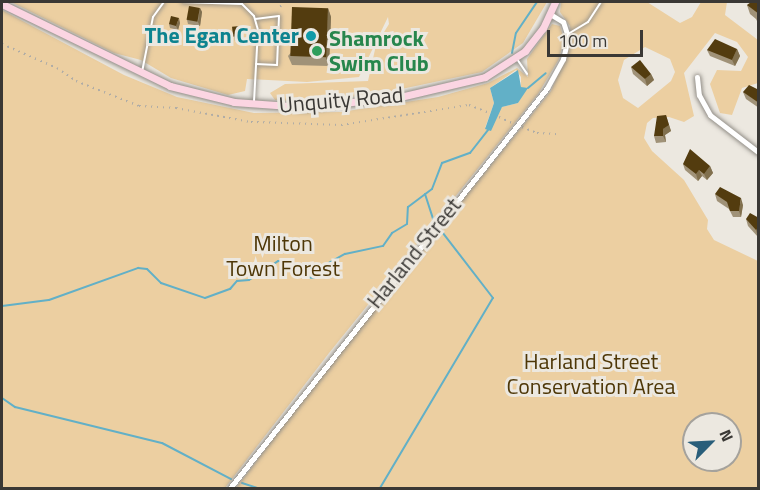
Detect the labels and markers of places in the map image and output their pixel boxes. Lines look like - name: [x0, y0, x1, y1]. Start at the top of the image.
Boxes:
- place label: The Egan Center: [145, 23, 299, 49]
- place label: Shamrock Swim Club: [329, 25, 429, 76]
- marker: The Egan Center: [304, 29, 318, 43]
- marker: Shamrock Swim Club: [310, 44, 324, 58]

